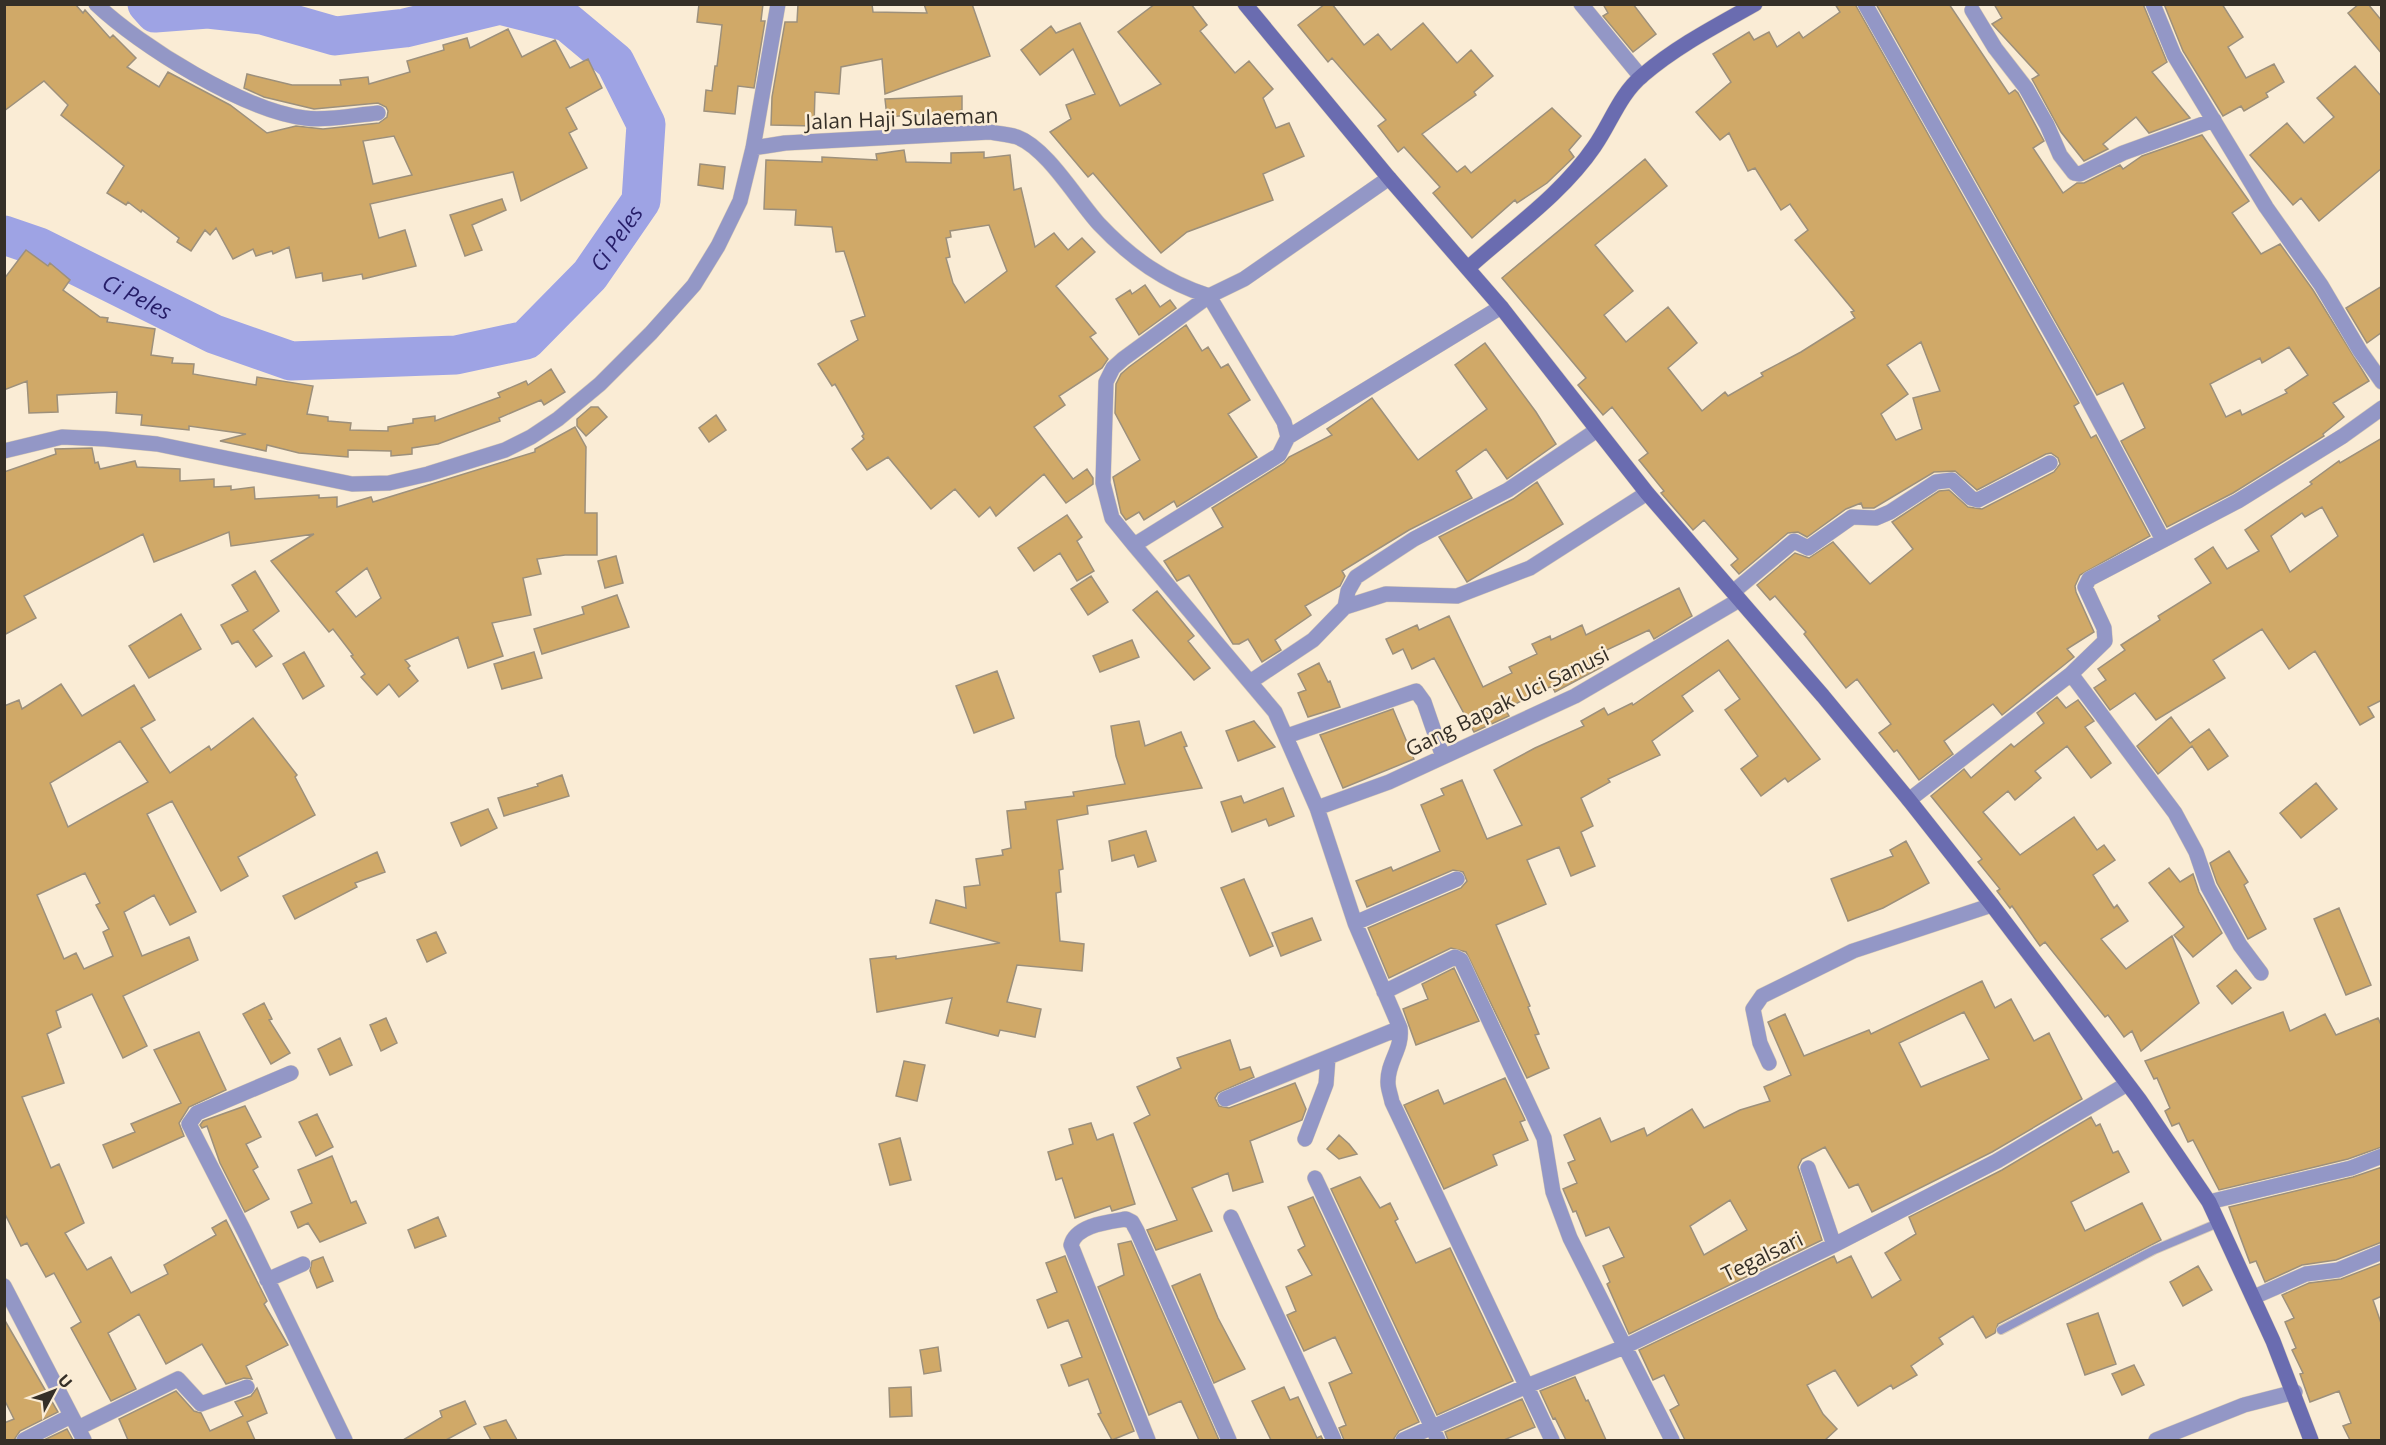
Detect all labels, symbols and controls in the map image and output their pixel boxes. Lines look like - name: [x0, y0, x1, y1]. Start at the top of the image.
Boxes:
- street label: Jalan Haji Sulaeman: [803, 101, 999, 135]
- water label: Ci Peles: [582, 199, 649, 277]
- water label: Ci Peles: [98, 266, 178, 326]
- street label: Gang Bapak Uci Sanusi: [1401, 639, 1613, 763]
- street label: Tegalsari: [1717, 1224, 1807, 1288]
- north arrow: [24, 1361, 84, 1421]
- text: U: [53, 1369, 78, 1393]

